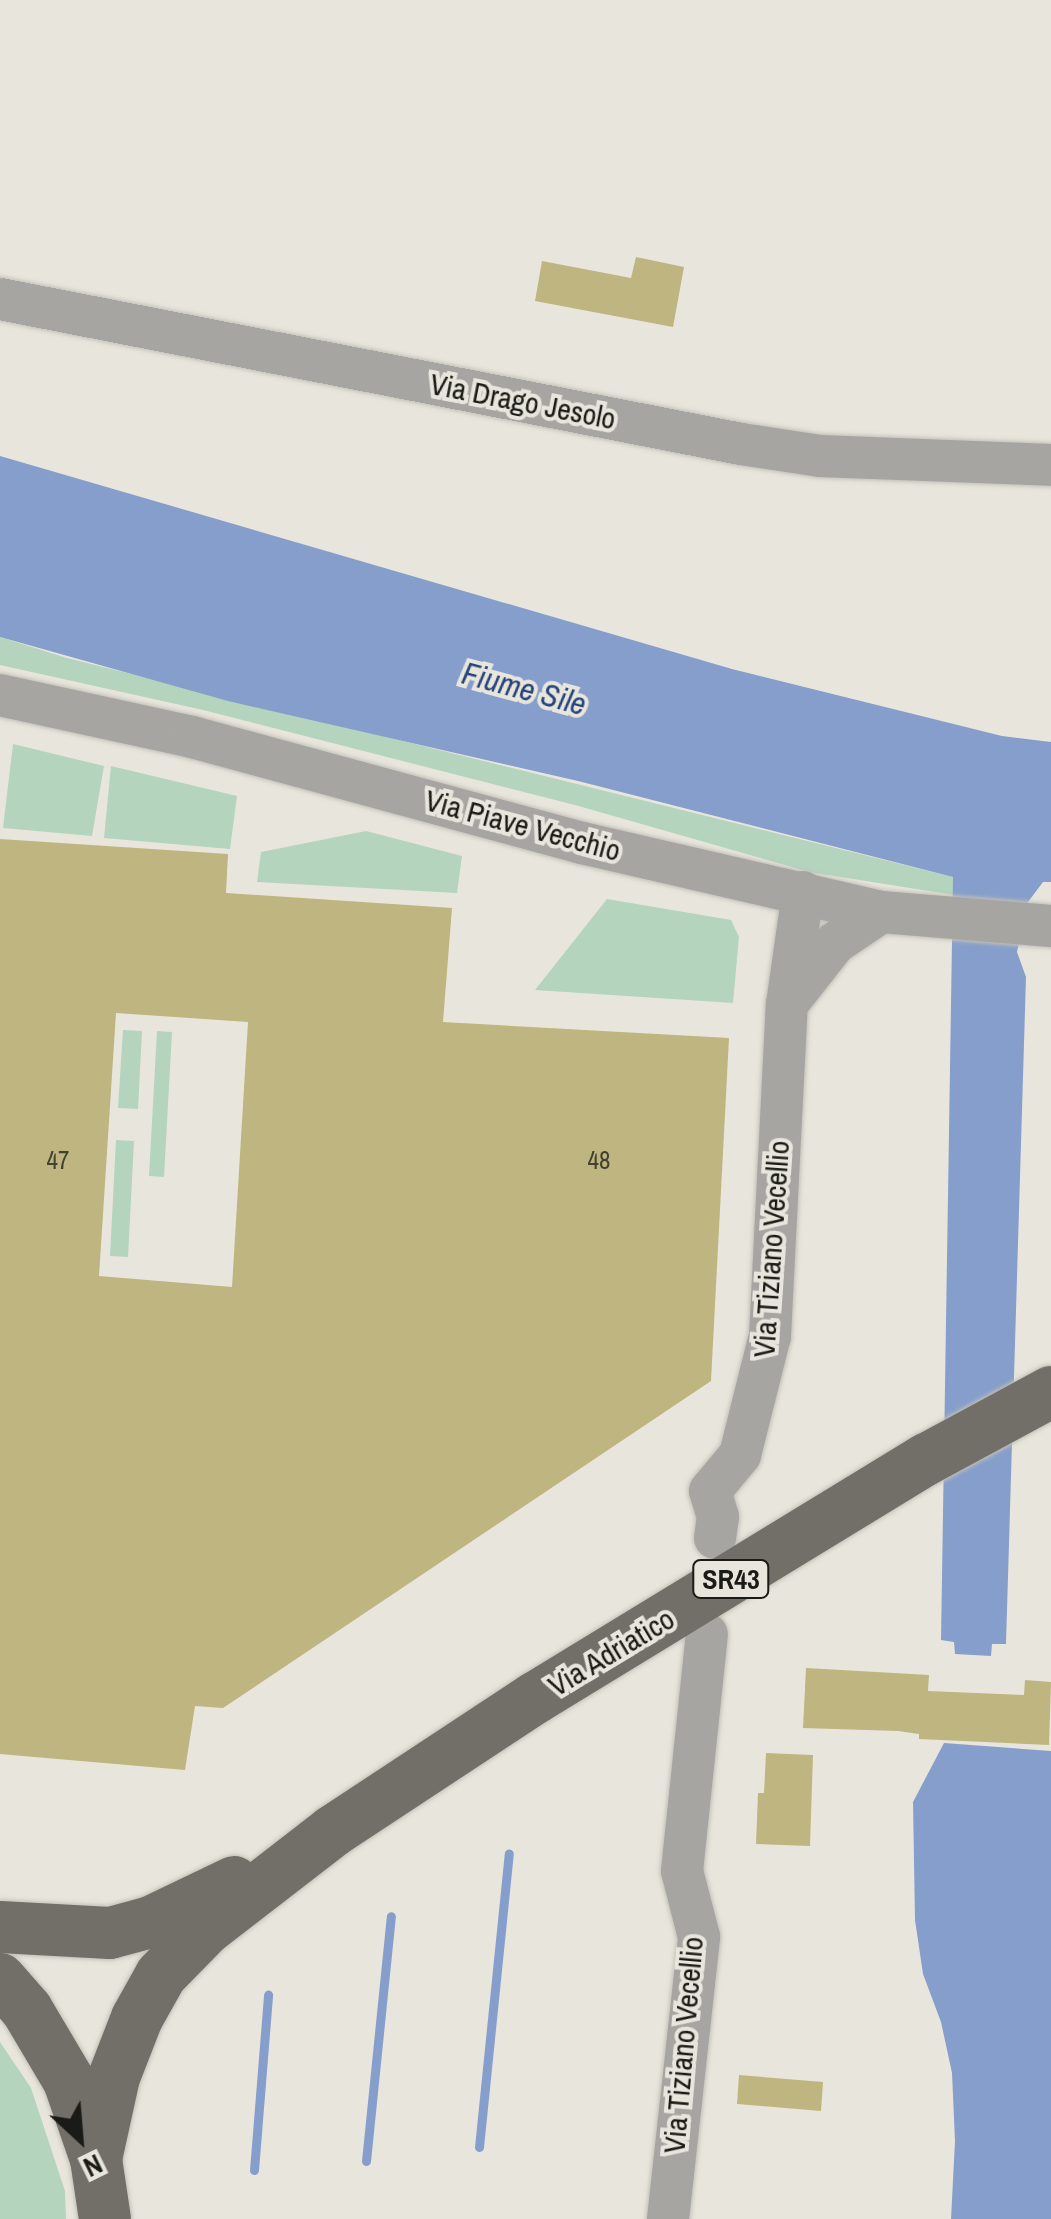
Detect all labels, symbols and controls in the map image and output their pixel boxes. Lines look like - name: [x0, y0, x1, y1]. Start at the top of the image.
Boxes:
- street label: Via Drago Jesolo: [427, 365, 619, 437]
- water label: Fiume Sile: [458, 654, 590, 724]
- street label: Via Piave Vecchio: [421, 782, 625, 868]
- street label: Via Tiziano Vecellio: [745, 1139, 797, 1359]
- house number: 47: [47, 1145, 69, 1175]
- house number: 48: [588, 1145, 610, 1175]
- road number: SR43: [691, 1556, 771, 1602]
- street label: Via Adriatico: [541, 1600, 681, 1704]
- street label: Via Tiziano Vecellio: [656, 1935, 710, 2155]
- north arrow: [30, 2089, 130, 2189]
- text: N: [77, 2145, 109, 2187]

